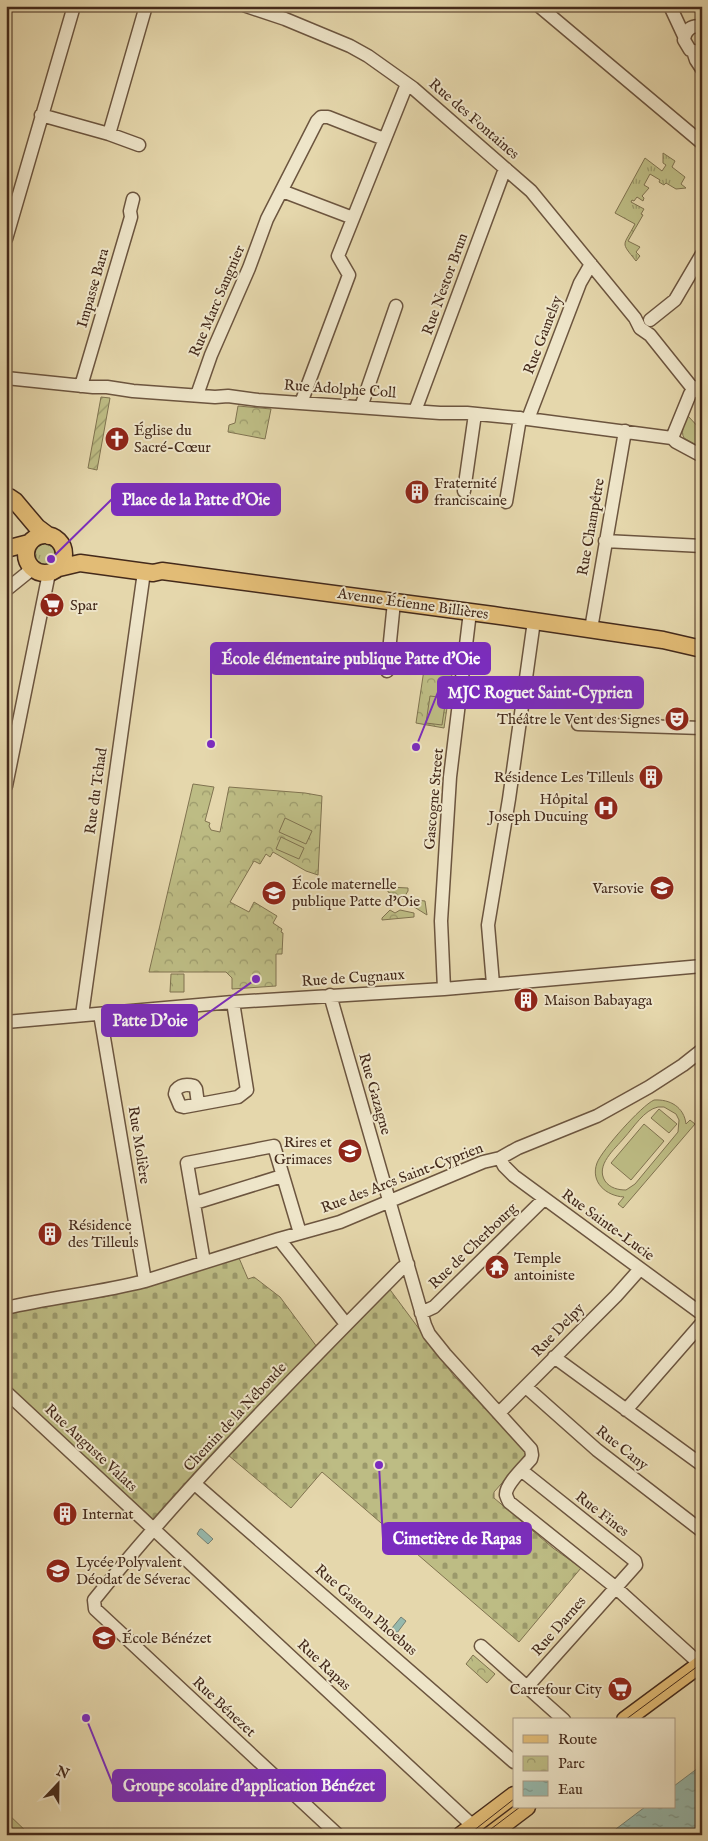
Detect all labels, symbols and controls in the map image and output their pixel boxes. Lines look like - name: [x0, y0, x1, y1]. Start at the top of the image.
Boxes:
- street label: Rue des Fontaines: [425, 74, 523, 164]
- street label: Rue Nestor Brun: [418, 230, 472, 338]
- street label: Rue Marc Sangnier: [185, 242, 249, 360]
- street label: Impasse Bara: [73, 246, 114, 330]
- street label: Rue Gamelsy: [519, 292, 567, 377]
- street label: Rue Adolphe Coll: [283, 376, 398, 402]
- place label: Église du Sacré-Cœur: [134, 421, 211, 457]
- church icon: Église du Sacré-Cœur: [104, 426, 130, 452]
- place label: Fraternité franciscaine: [434, 474, 507, 510]
- street label: Rue Champêtre: [573, 477, 609, 577]
- building icon: Fraternité franciscaine: [404, 479, 430, 505]
- callout: Place de la Patte d'Oie: [112, 484, 280, 515]
- text: Place de la Patte d'Oie: [122, 491, 271, 511]
- street label: Avenue Étienne Billières: [335, 584, 490, 624]
- supermarket icon: Spar: [39, 592, 65, 618]
- place label: Spar: [70, 596, 98, 615]
- callout: École élémentaire publique Patte d'Oie: [211, 643, 490, 674]
- text: École élémentaire publique Patte d'Oie: [222, 648, 481, 670]
- callout: MJC Roguet Saint-Cyprien: [438, 677, 643, 708]
- text: MJC Roguet Saint-Cyprien: [448, 684, 633, 704]
- theatre icon: Théâtre le Vent des Signes: [664, 706, 690, 732]
- place label: Théâtre le Vent des Signes: [497, 710, 660, 729]
- street label: Rue du Tchad: [81, 746, 112, 835]
- street label: Gascogne Street: [420, 747, 448, 851]
- building icon: Résidence Les Tilleuls: [638, 764, 664, 790]
- place label: Résidence Les Tilleuls: [494, 768, 634, 787]
- place label: Hôpital Joseph Ducuing: [487, 790, 589, 826]
- hospital icon: Hôpital Joseph Ducuing: [593, 795, 619, 821]
- place label: École maternelle publique Patte d'Oie: [292, 875, 420, 911]
- school or university icon: Varsovie: [649, 875, 675, 901]
- place label: Varsovie: [591, 879, 644, 898]
- school or university icon: École maternelle publique Patte d'Oie: [261, 880, 287, 906]
- street label: Rue de Cugnaux: [301, 965, 406, 991]
- building icon: Maison Babayaga: [513, 987, 539, 1013]
- place label: Maison Babayaga: [544, 991, 653, 1010]
- callout: Patte D'oie: [102, 1005, 197, 1036]
- text: Patte D'oie: [112, 1012, 188, 1032]
- street label: Rue Gazagne: [354, 1051, 396, 1137]
- street label: Rue Molière: [123, 1105, 155, 1185]
- place label: Rires et Grimaces: [274, 1133, 332, 1169]
- street label: Rue des Arcs Saint-Cyprien: [318, 1138, 486, 1218]
- school or university icon: Rires et Grimaces: [337, 1138, 363, 1164]
- street label: Rue Sainte-Lucie: [558, 1185, 658, 1265]
- street label: Rue de Cherbourg: [425, 1198, 522, 1293]
- place label: Résidence des Tilleuls: [68, 1216, 139, 1252]
- building icon: Résidence des Tilleuls: [37, 1221, 63, 1247]
- place label: Temple antoiniste: [514, 1249, 575, 1285]
- temple icon: Temple antoiniste: [484, 1254, 510, 1280]
- street label: Rue Delpy: [528, 1299, 589, 1361]
- street label: Chemin de la Néboude: [179, 1358, 291, 1476]
- street label: Rue Auguste Valats: [41, 1400, 141, 1496]
- street label: Rue Cany: [592, 1422, 653, 1475]
- street label: Rue Fines: [571, 1487, 633, 1541]
- building icon: Internat: [52, 1501, 78, 1527]
- place label: Internat: [82, 1505, 134, 1524]
- callout: Cimetière de Rapas: [383, 1523, 531, 1554]
- text: Cimetière de Rapas: [393, 1530, 522, 1550]
- place label: Lycée Polyvalent Déodat de Séverac: [76, 1553, 191, 1589]
- school or university icon: Lycée Polyvalent Déodat de Séverac: [45, 1558, 71, 1584]
- street label: Rue Gaston Phoebus: [311, 1560, 421, 1660]
- street label: Rue Darnes: [528, 1592, 590, 1660]
- school or university icon: École Bénézet: [91, 1625, 117, 1651]
- place label: École Bénézet: [122, 1629, 212, 1648]
- street label: Rue Rapas: [293, 1635, 355, 1695]
- street label: Rue Bénezet: [188, 1673, 260, 1741]
- supermarket icon: Carrefour City: [607, 1676, 633, 1702]
- place label: Carrefour City: [510, 1680, 603, 1699]
- legend: [513, 1718, 676, 1808]
- text: Route: [558, 1730, 597, 1749]
- text: Parc: [558, 1754, 585, 1773]
- north arrow: [32, 1758, 82, 1808]
- text: N: [53, 1762, 71, 1783]
- callout: Groupe scolaire d'application Bénézet: [113, 1770, 385, 1801]
- text: Groupe scolaire d'application Bénézet: [123, 1777, 375, 1797]
- text: Eau: [558, 1780, 583, 1799]

